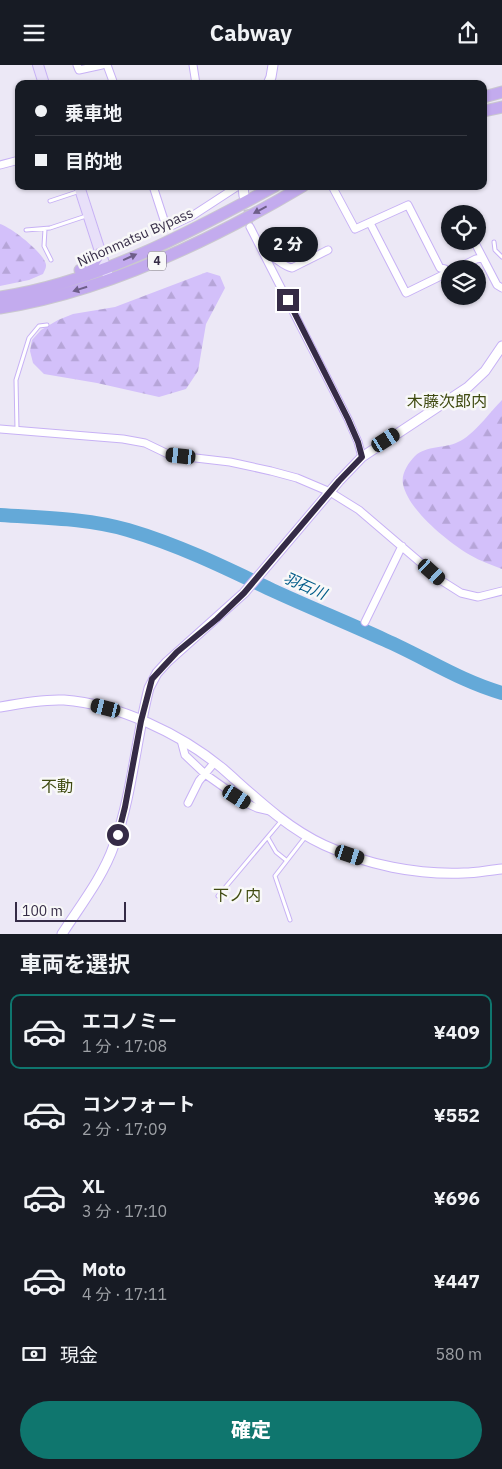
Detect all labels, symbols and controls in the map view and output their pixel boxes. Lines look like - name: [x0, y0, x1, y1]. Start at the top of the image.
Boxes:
- text: Cabway: [210, 18, 292, 47]
- icon: menu: [20, 19, 48, 47]
- icon: share: [454, 19, 482, 47]
- text: 乗車地: [65, 101, 122, 125]
- text: 目的地: [65, 149, 122, 173]
- street label: Nihonmatsu Bypass: [74, 203, 196, 271]
- one-way arrow: [254, 205, 267, 214]
- map controls: [441, 205, 486, 305]
- button: locate: [441, 205, 486, 250]
- callout: 2 分: [258, 227, 318, 263]
- text: 2 分: [273, 234, 303, 254]
- road number: 4: [148, 252, 166, 271]
- one-way arrow: [123, 253, 137, 261]
- button: layers: [441, 260, 486, 305]
- one-way arrow: [72, 285, 87, 293]
- route end: [277, 289, 299, 311]
- district label: 木藤次郎内: [407, 391, 487, 411]
- car: [369, 426, 402, 454]
- car: [165, 447, 196, 465]
- car: [415, 556, 448, 588]
- water label: 羽石川: [281, 568, 331, 604]
- car: [89, 697, 122, 719]
- district label: 不動: [41, 776, 73, 796]
- car: [220, 783, 253, 811]
- route start: [107, 824, 129, 846]
- car: [333, 843, 366, 867]
- district label: 下ノ内: [213, 885, 261, 905]
- scale bar: [15, 899, 126, 922]
- text: 100 m: [22, 902, 63, 920]
- text: 車両を選択: [20, 949, 130, 978]
- icon: car: [22, 1009, 67, 1054]
- text: エコノミー: [82, 1009, 177, 1033]
- text: ¥409: [433, 1020, 480, 1044]
- text: 1 分 · 17:08: [82, 1036, 167, 1056]
- icon: car: [22, 1092, 67, 1137]
- text: コンフォート: [82, 1092, 195, 1116]
- text: ¥552: [433, 1103, 480, 1127]
- text: 2 分 · 17:09: [82, 1119, 167, 1139]
- text: XL: [82, 1174, 105, 1198]
- icon: car: [22, 1175, 67, 1220]
- text: ¥696: [433, 1186, 480, 1210]
- text: 3 分 · 17:10: [82, 1201, 167, 1221]
- text: Moto: [82, 1257, 126, 1281]
- icon: car: [22, 1258, 67, 1303]
- text: ¥447: [433, 1269, 480, 1293]
- text: 4 分 · 17:11: [82, 1284, 167, 1304]
- icon: cash: [20, 1340, 48, 1368]
- text: 現金: [60, 1343, 98, 1367]
- text: 580 m: [435, 1344, 482, 1364]
- button: 確定: [20, 1401, 482, 1459]

